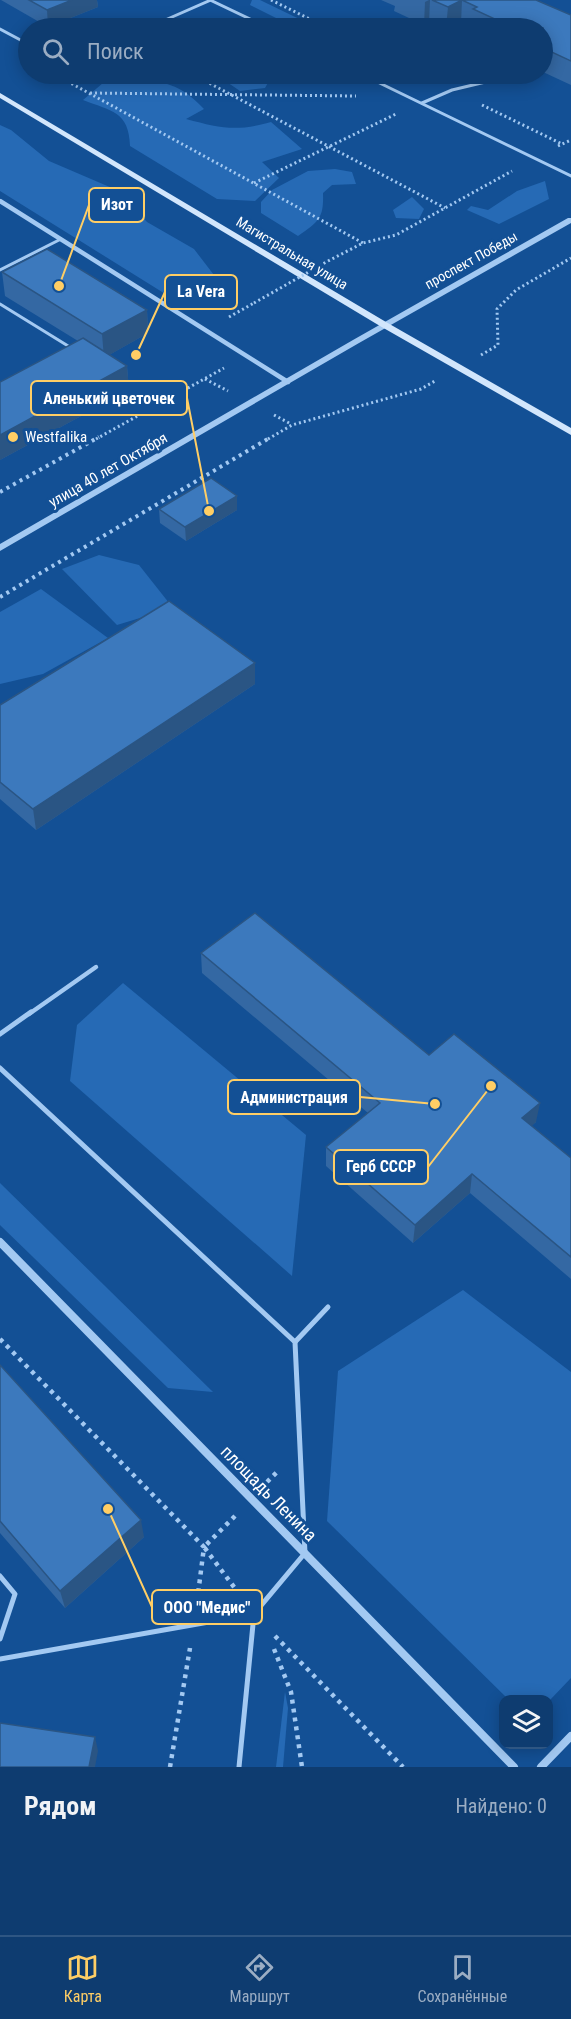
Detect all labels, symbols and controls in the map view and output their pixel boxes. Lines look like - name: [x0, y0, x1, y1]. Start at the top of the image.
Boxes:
- search box: [18, 18, 553, 84]
- icon: search: [39, 35, 72, 68]
- text: Поиск: [87, 39, 144, 64]
- callout: Изот: [89, 188, 144, 222]
- text: Изот: [101, 195, 133, 214]
- street label: Магистральная улица: [233, 213, 351, 293]
- street label: проспект Победы: [422, 228, 520, 292]
- callout: La Vera: [165, 275, 237, 309]
- text: La Vera: [177, 282, 225, 301]
- callout: Аленький цветочек: [31, 381, 187, 415]
- text: Аленький цветочек: [43, 389, 175, 408]
- place label: Westfalika: [25, 428, 87, 446]
- street label: улица 40 лет Октября: [45, 429, 171, 511]
- marker: Westfalika: [6, 430, 20, 444]
- callout: Администрация: [228, 1080, 360, 1114]
- text: Администрация: [240, 1088, 348, 1107]
- callout: Герб СССР: [334, 1150, 428, 1184]
- text: Герб СССР: [346, 1157, 416, 1176]
- street label: площадь Ленина: [217, 1441, 321, 1545]
- callout: ООО "Медис": [152, 1590, 262, 1624]
- text: ООО "Медис": [164, 1598, 250, 1617]
- map controls: [499, 1695, 553, 1749]
- button: layers: [499, 1695, 553, 1749]
- text: Рядом: [24, 1791, 96, 1821]
- text: Найдено: 0: [455, 1794, 547, 1818]
- tab: Карта: [64, 1951, 102, 2006]
- tab: Маршрут: [230, 1951, 290, 2006]
- tab: Сохранённые: [417, 1951, 507, 2006]

